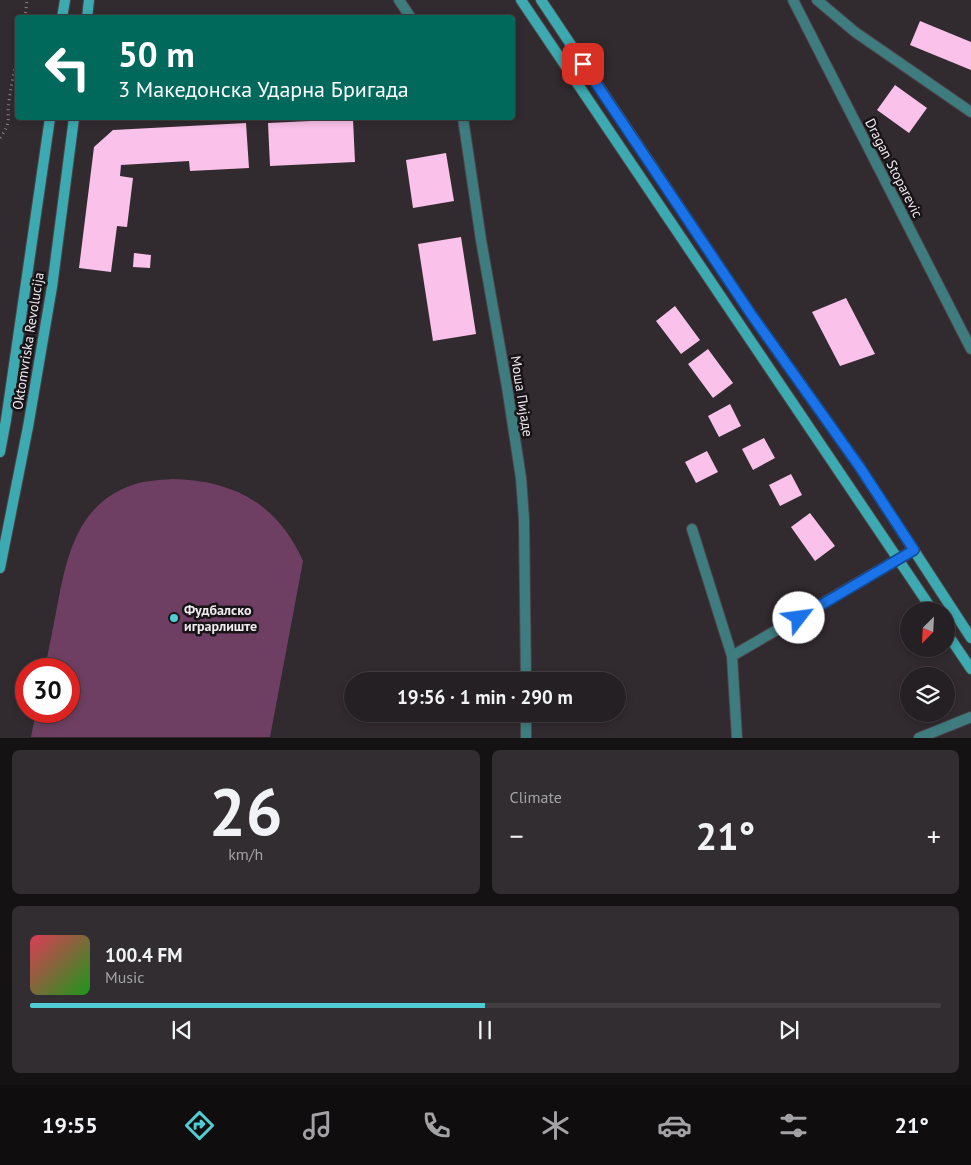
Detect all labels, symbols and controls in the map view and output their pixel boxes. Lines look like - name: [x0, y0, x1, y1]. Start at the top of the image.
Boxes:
- text: 50 m: [118, 31, 195, 77]
- icon: left: [35, 35, 100, 100]
- pin: [562, 43, 604, 85]
- icon: arrive: [569, 50, 597, 78]
- text: 3 Македонска Ударна Бригада: [118, 75, 409, 103]
- street label: Dragan Stoparevic: [861, 115, 927, 221]
- street label: Oktomvriska Revolucija: [8, 271, 48, 411]
- street label: Моша Пијаде: [507, 354, 537, 438]
- position arrow: [772, 591, 824, 643]
- place label: Фудбалскo играрлиште: [184, 601, 257, 635]
- north arrow: [900, 602, 955, 658]
- map controls: [900, 602, 955, 722]
- marker: Фудбалскo играрлиште: [168, 612, 180, 624]
- speed limit sign: 30: [15, 658, 80, 723]
- button: layers: [900, 667, 955, 722]
- text: 19:56 · 1 min · 290 m: [397, 685, 573, 709]
- text: 26: [209, 769, 283, 853]
- text: Climate: [510, 787, 562, 807]
- text: 21°: [695, 811, 755, 860]
- text: −: [510, 817, 524, 854]
- text: +: [927, 817, 941, 854]
- text: km/h: [228, 844, 263, 864]
- text: 100.4 FM: [105, 943, 182, 967]
- text: Music: [105, 967, 145, 987]
- icon: previous: [168, 1016, 196, 1044]
- icon: pause: [471, 1016, 499, 1044]
- icon: next: [775, 1016, 803, 1044]
- icon: directions: [182, 1108, 217, 1143]
- icon: music: [300, 1108, 335, 1143]
- icon: phone: [419, 1108, 454, 1143]
- icon: climate: [538, 1108, 573, 1143]
- icon: car: [657, 1108, 692, 1143]
- icon: filters: [776, 1108, 811, 1143]
- text: 19:55: [42, 1111, 98, 1139]
- text: 21°: [894, 1111, 929, 1139]

